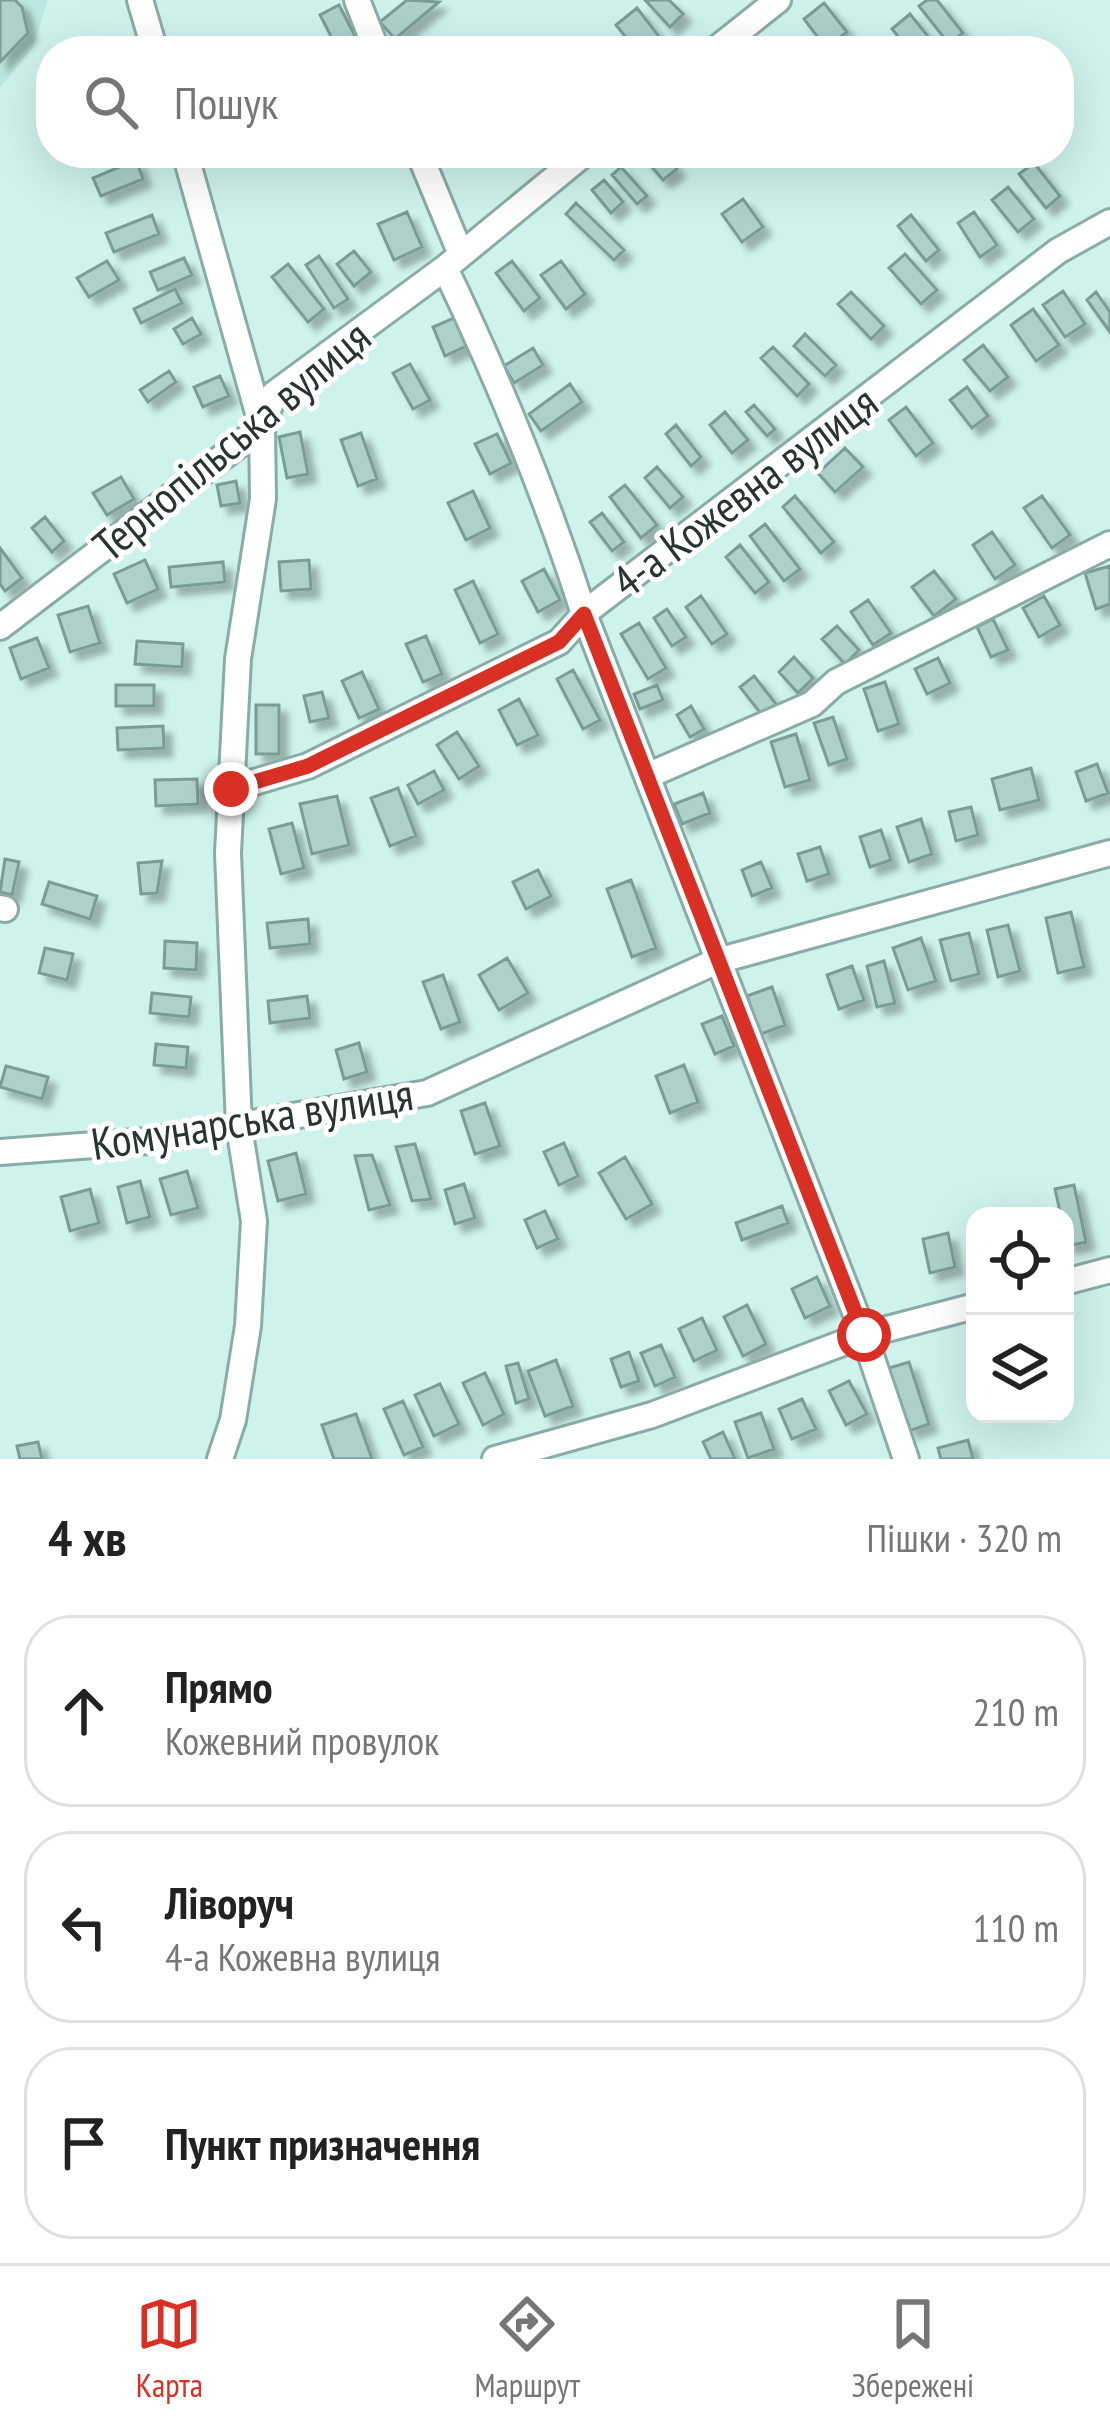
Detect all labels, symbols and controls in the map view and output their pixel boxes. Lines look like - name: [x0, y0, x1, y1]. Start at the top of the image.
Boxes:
- search box: [36, 36, 1074, 168]
- icon: search: [78, 69, 144, 135]
- text: Пошук: [174, 73, 278, 131]
- street label: Тернопільська вулиця: [80, 307, 382, 573]
- street label: 4-а Кожевна вулиця: [600, 372, 888, 610]
- route end: [204, 762, 258, 816]
- street label: Комунарська вулиця: [87, 1064, 417, 1172]
- map controls: [966, 1207, 1074, 1423]
- button: locate: [966, 1207, 1074, 1315]
- route start: [837, 1308, 891, 1362]
- button: layers: [966, 1315, 1074, 1423]
- text: 4 хв: [48, 1504, 127, 1570]
- text: Пішки · 320 m: [866, 1512, 1062, 1563]
- text: Прямо: [165, 1657, 273, 1715]
- icon: ahead: [51, 1678, 117, 1744]
- text: 210 m: [973, 1686, 1059, 1737]
- text: Кожевний провулок: [165, 1715, 439, 1766]
- text: Ліворуч: [165, 1873, 294, 1931]
- icon: left: [51, 1894, 117, 1960]
- text: 110 m: [973, 1902, 1059, 1953]
- text: 4-а Кожевна вулиця: [165, 1931, 440, 1982]
- icon: arrive: [51, 2110, 117, 2176]
- text: Пункт призначення: [165, 2114, 480, 2172]
- tab: Карта: [136, 2291, 203, 2406]
- tab: Маршрут: [475, 2291, 580, 2406]
- tab: Збережені: [852, 2291, 974, 2406]

